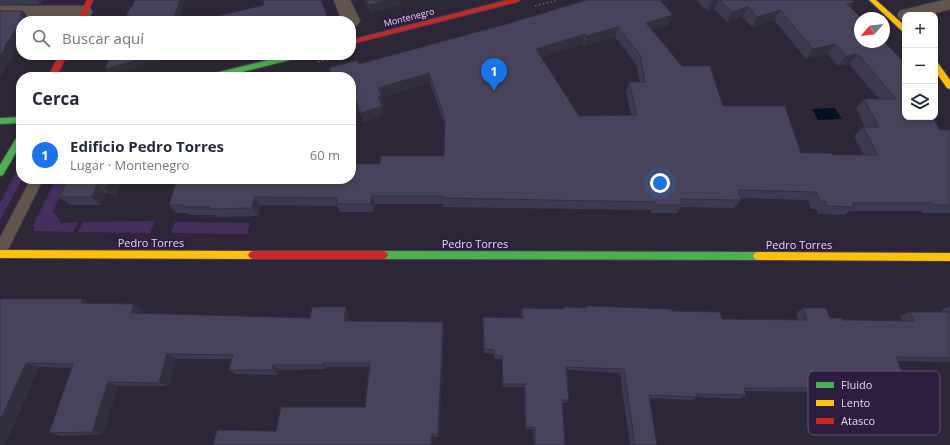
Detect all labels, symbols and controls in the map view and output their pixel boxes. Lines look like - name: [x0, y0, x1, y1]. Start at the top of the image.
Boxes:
- street label: Montenegro: [382, 4, 436, 30]
- north arrow: [854, 12, 890, 48]
- map controls: [902, 12, 938, 120]
- button: +: [902, 12, 938, 48]
- search box: [16, 16, 356, 60]
- icon: search: [30, 27, 52, 49]
- text: Buscar aquí: [62, 28, 144, 48]
- button: −: [902, 48, 938, 84]
- pin: 1: [481, 58, 507, 91]
- button: layers: [902, 84, 938, 120]
- text: Cerca: [32, 87, 80, 110]
- text: Edificio Pedro Torres: [70, 136, 224, 156]
- text: 1: [41, 146, 49, 164]
- text: 60 m: [310, 146, 340, 164]
- text: Lugar · Montenegro: [70, 156, 189, 174]
- your location: [650, 173, 670, 193]
- street label: Pedro Torres: [118, 235, 184, 250]
- street label: Pedro Torres: [442, 236, 508, 251]
- street label: Pedro Torres: [766, 237, 832, 252]
- legend: [808, 371, 940, 435]
- text: Fluido: [841, 377, 873, 392]
- text: Lento: [841, 395, 871, 410]
- text: Atasco: [841, 413, 876, 428]

